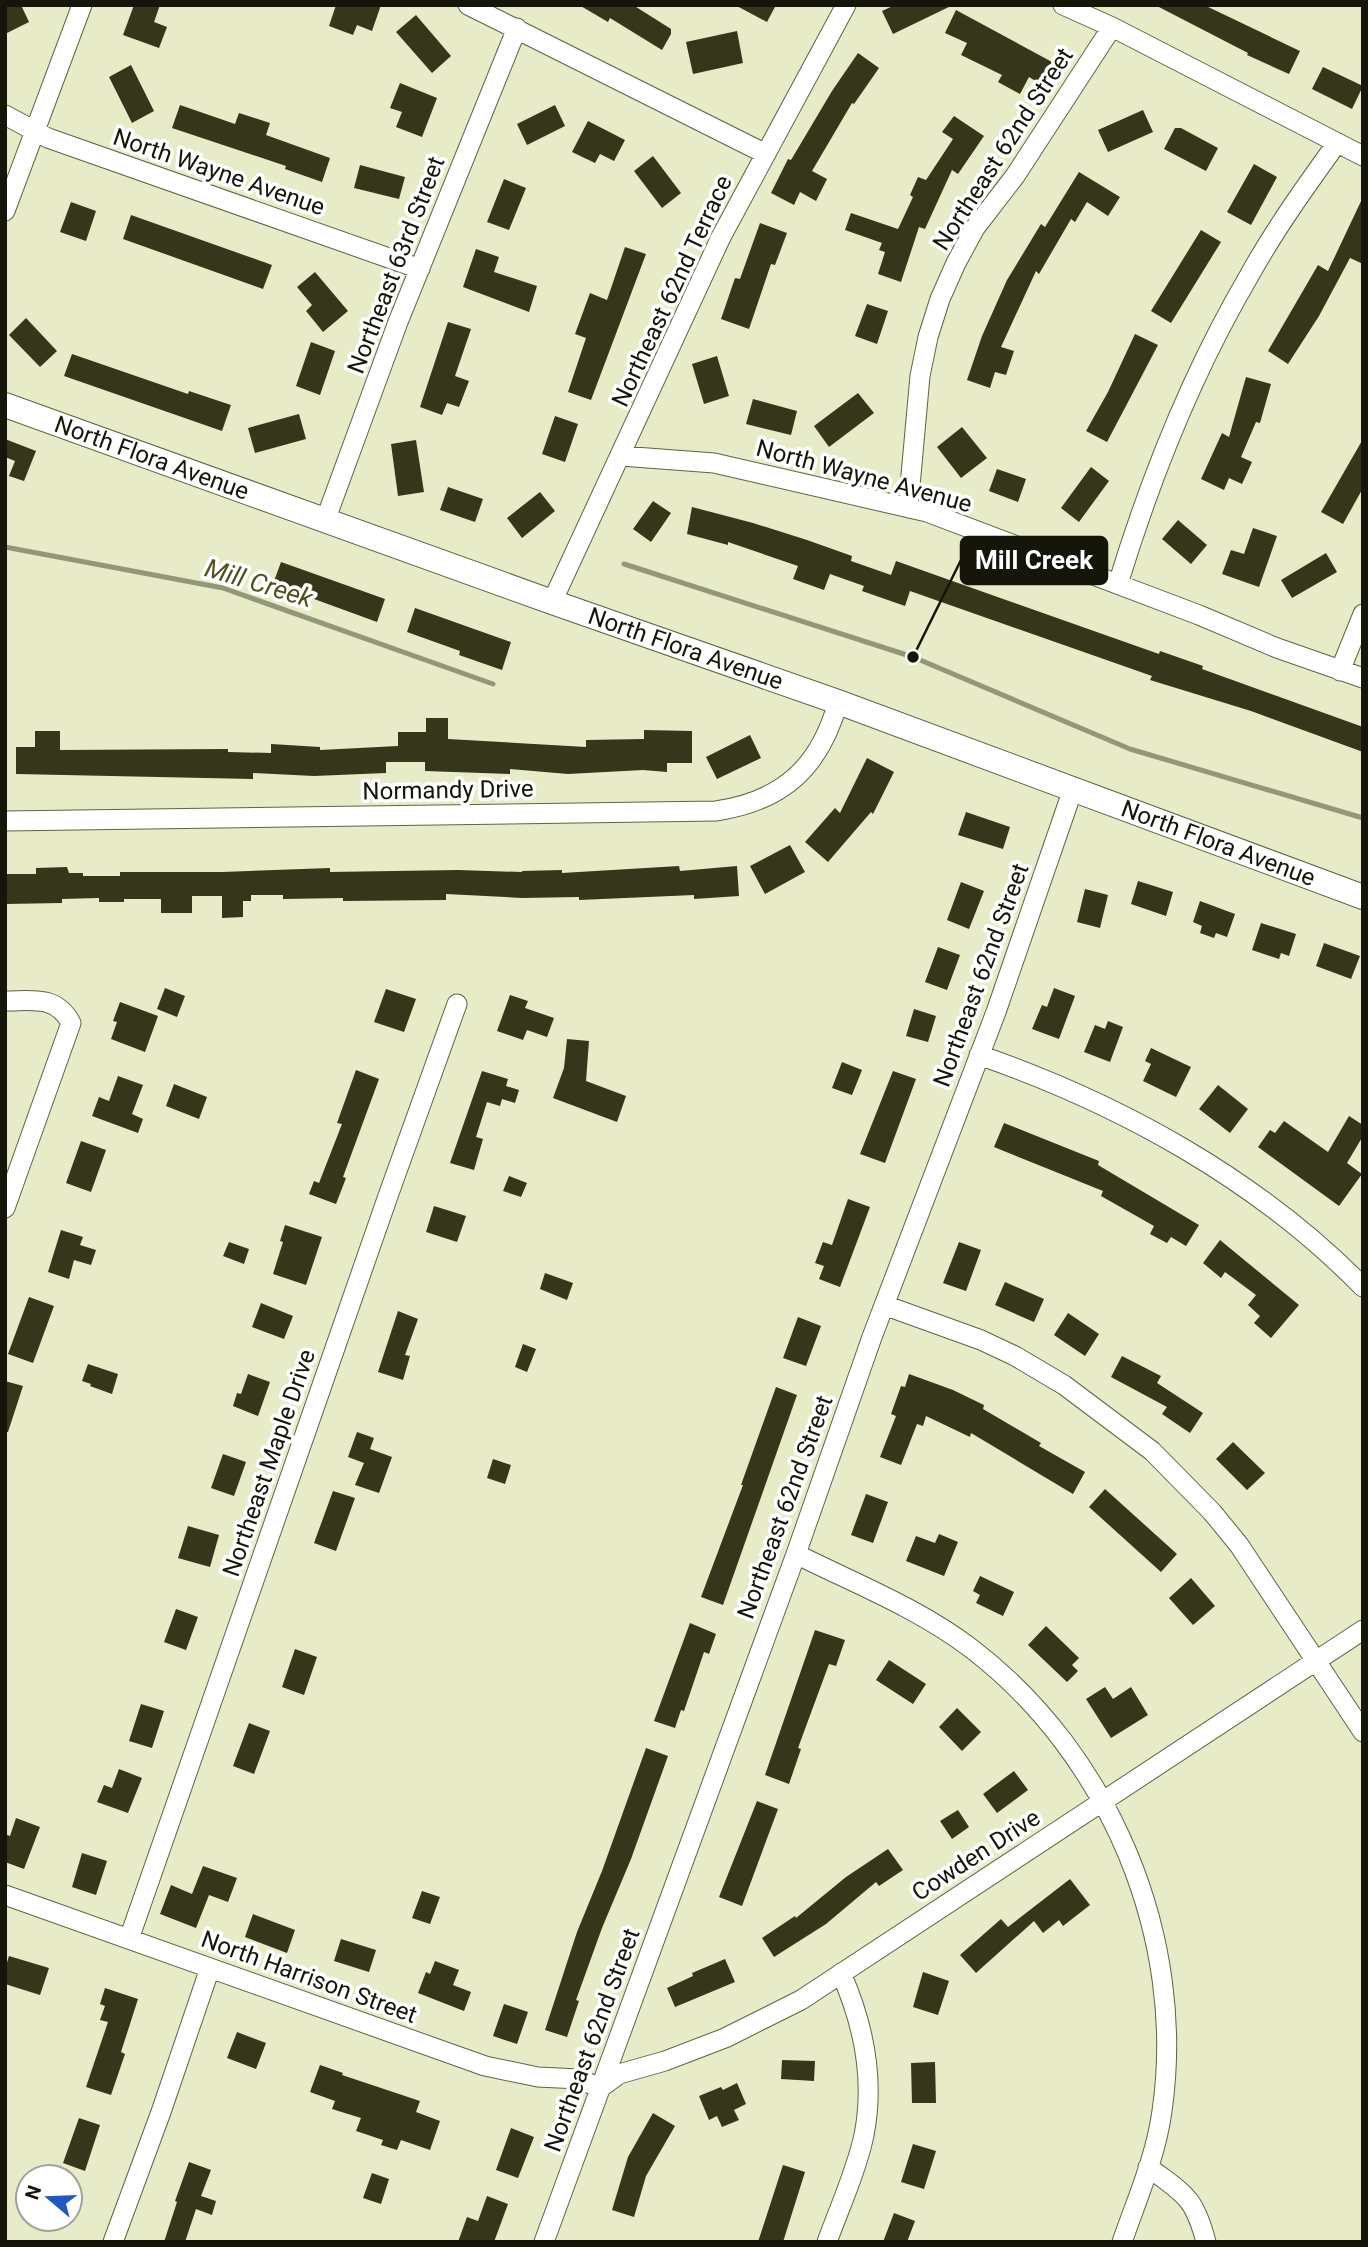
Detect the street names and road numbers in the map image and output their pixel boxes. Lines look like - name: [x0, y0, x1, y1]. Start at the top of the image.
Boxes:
- street label: Northeast 62nd Street: [927, 42, 1079, 255]
- street label: North Wayne Avenue: [109, 123, 329, 221]
- street label: Northeast 63rd Street: [342, 152, 450, 378]
- street label: Northeast 62nd Terrace: [606, 171, 738, 411]
- street label: North Flora Avenue: [51, 410, 253, 506]
- street label: North Wayne Avenue: [753, 434, 975, 518]
- street label: North Flora Avenue: [584, 602, 787, 696]
- street label: Normandy Drive: [362, 775, 534, 805]
- street label: North Flora Avenue: [1117, 794, 1319, 892]
- street label: Northeast 62nd Street: [928, 859, 1034, 1090]
- street label: Northeast Maple Drive: [217, 1346, 321, 1580]
- street label: Northeast 62nd Street: [732, 1391, 838, 1622]
- street label: Cowden Drive: [907, 1803, 1045, 1907]
- street label: Northeast 62nd Street: [539, 1924, 645, 2155]
- street label: North Harrison Street: [197, 1925, 421, 2029]

